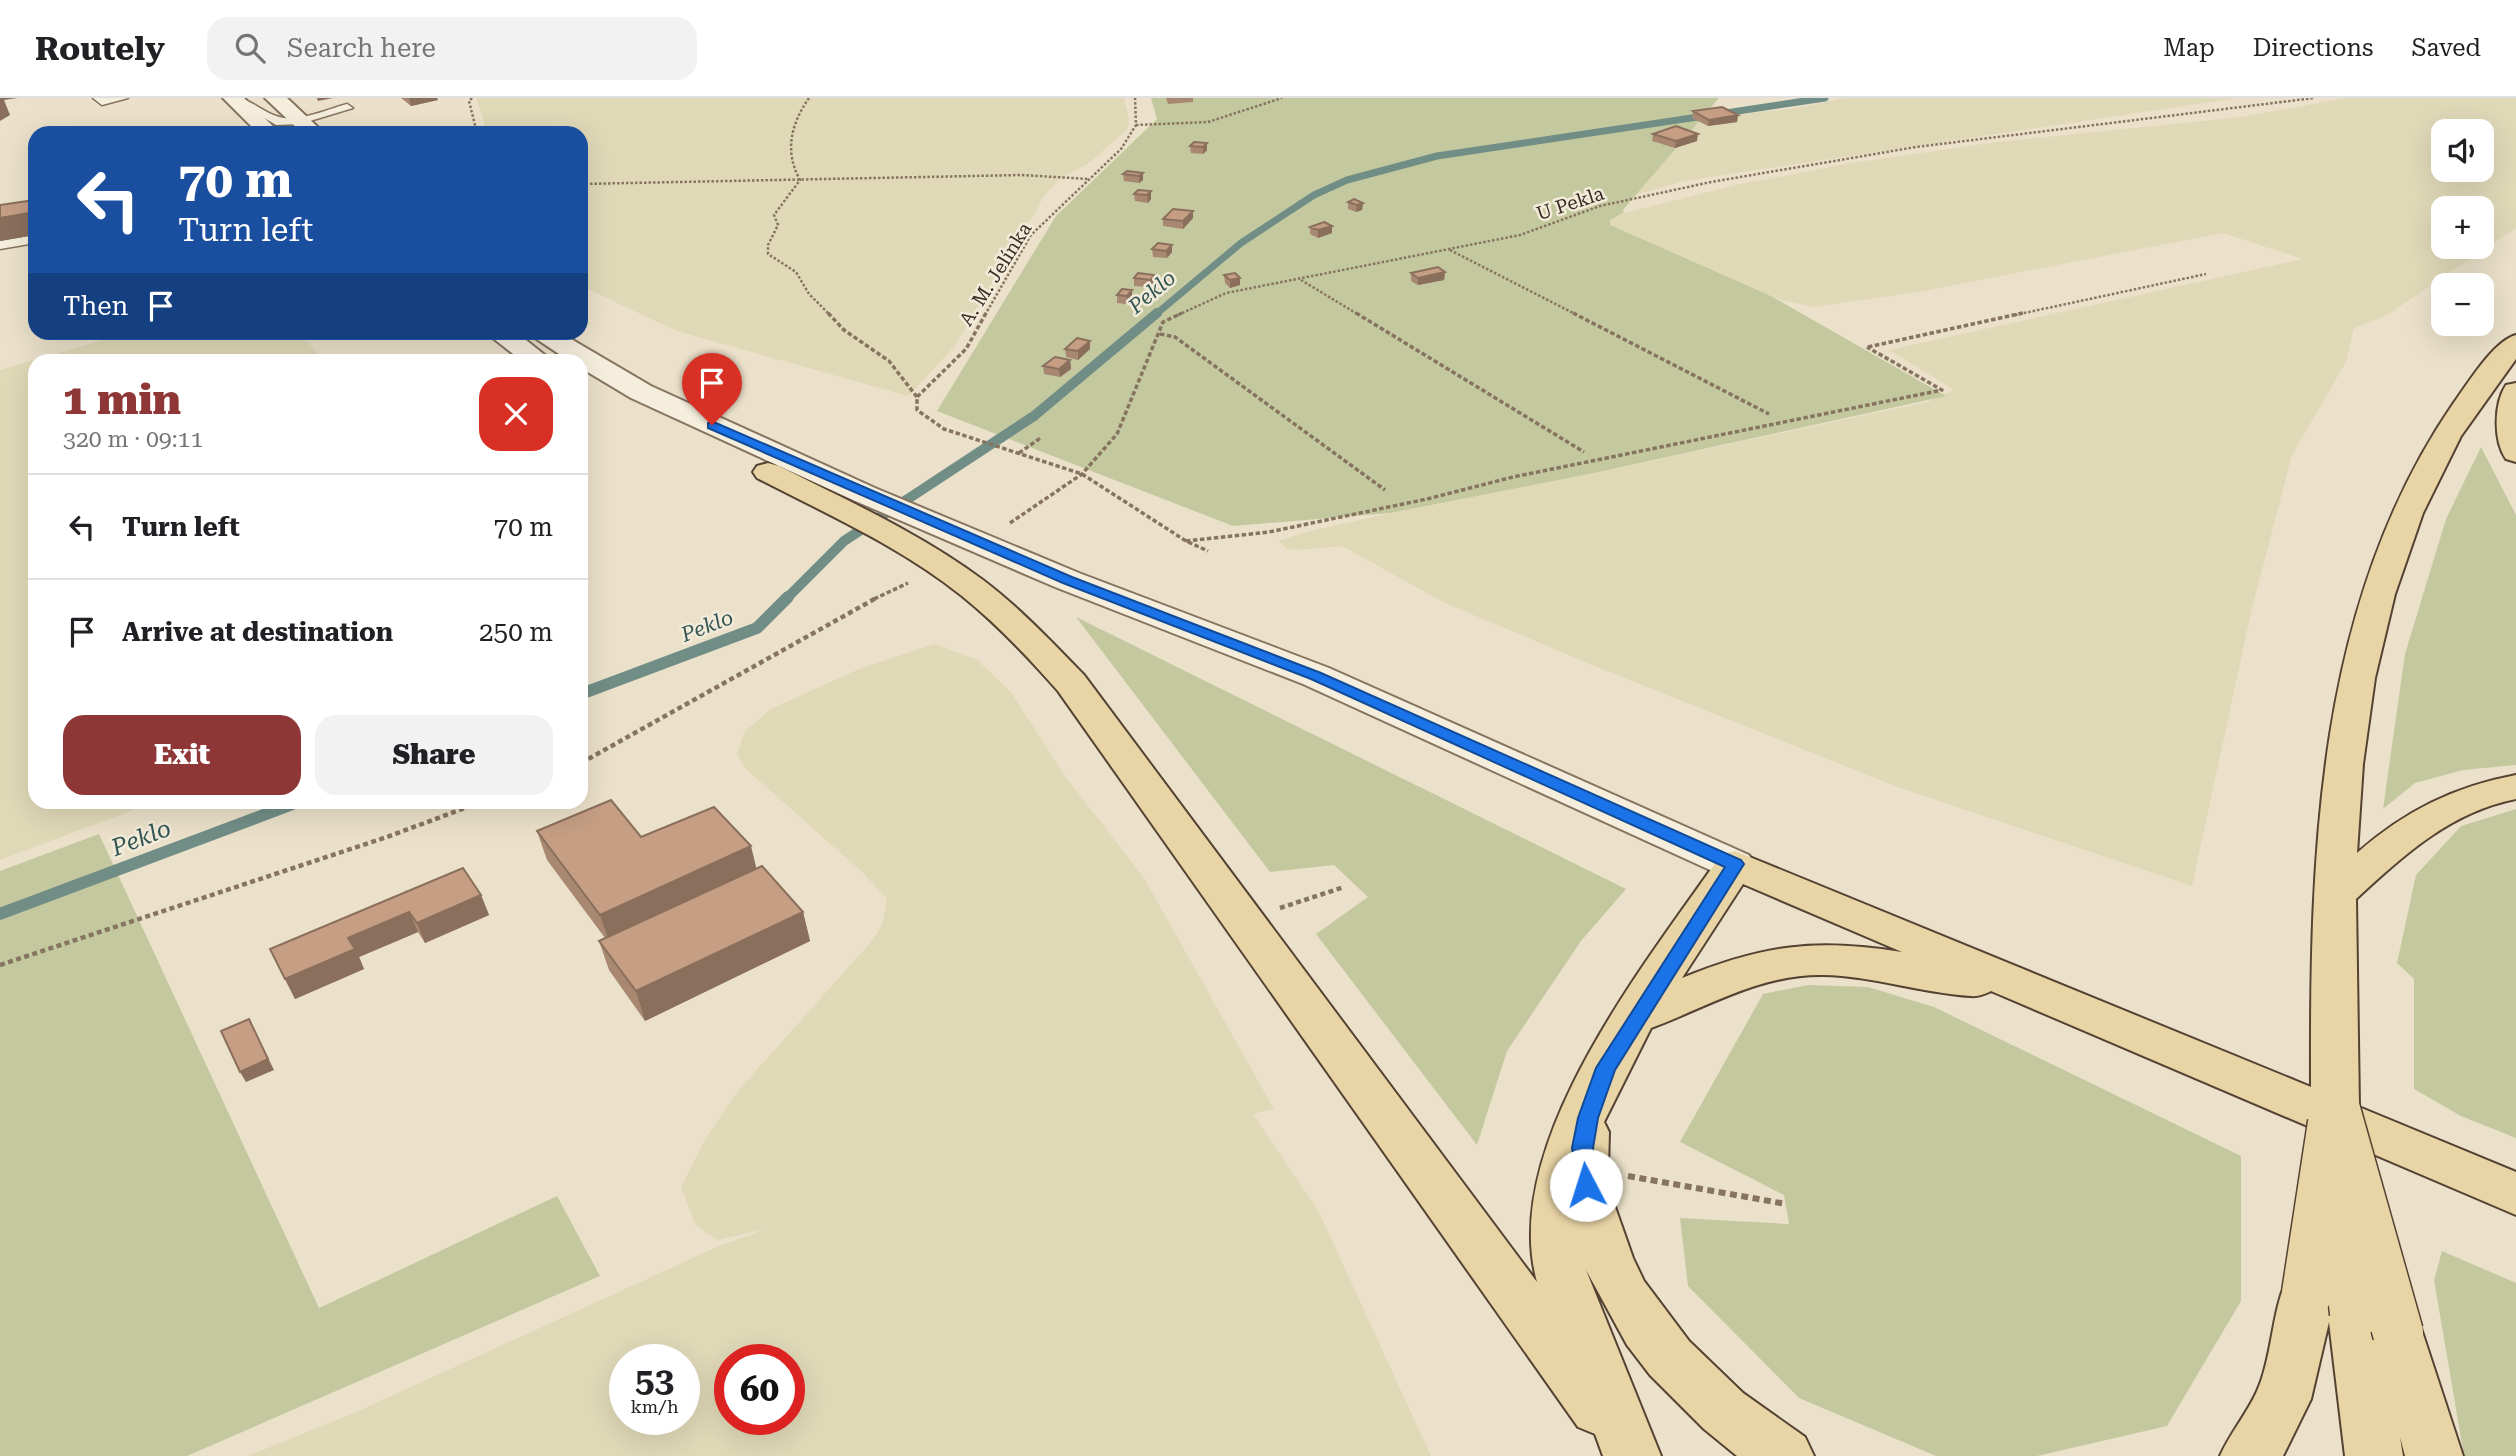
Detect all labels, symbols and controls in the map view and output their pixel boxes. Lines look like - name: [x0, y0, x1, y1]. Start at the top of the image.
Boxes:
- search box: [207, 17, 697, 80]
- text: Routely: [35, 29, 165, 68]
- icon: search: [231, 29, 269, 67]
- text: Search here: [287, 33, 436, 63]
- text: Map: [2163, 34, 2215, 62]
- text: Directions: [2253, 34, 2373, 62]
- text: Saved: [2411, 34, 2481, 62]
- map controls: [2431, 119, 2494, 336]
- button: sound: [2431, 119, 2494, 182]
- text: 70 m: [178, 152, 293, 209]
- icon: left: [63, 154, 154, 245]
- street label: U Pekla: [1533, 182, 1608, 225]
- button: +: [2431, 196, 2494, 259]
- text: Turn left: [178, 211, 313, 249]
- street label: A. M. Jelínka: [955, 218, 1037, 330]
- water label: Peklo: [1123, 266, 1180, 319]
- button: −: [2431, 273, 2494, 336]
- icon: arrive: [142, 287, 180, 325]
- text: Then: [63, 291, 128, 321]
- pin: [682, 353, 742, 425]
- icon: arrive: [693, 364, 731, 402]
- text: 1 min: [63, 375, 181, 424]
- button: close: [479, 377, 553, 451]
- text: 320 m · 09:11: [63, 426, 203, 453]
- icon: left: [63, 508, 101, 546]
- text: Turn left: [122, 512, 240, 542]
- text: 70 m: [494, 512, 553, 542]
- water label: Peklo: [677, 605, 736, 647]
- icon: arrive: [63, 613, 101, 651]
- text: Arrive at destination: [122, 617, 393, 647]
- text: 250 m: [479, 617, 553, 647]
- button: Exit: [63, 715, 301, 795]
- button: Share: [315, 715, 553, 795]
- water label: Peklo: [106, 814, 175, 862]
- position arrow: [1549, 1148, 1623, 1222]
- speed limit sign: 60: [714, 1344, 805, 1435]
- text: 53: [635, 1360, 674, 1401]
- text: km/h: [630, 1396, 679, 1417]

